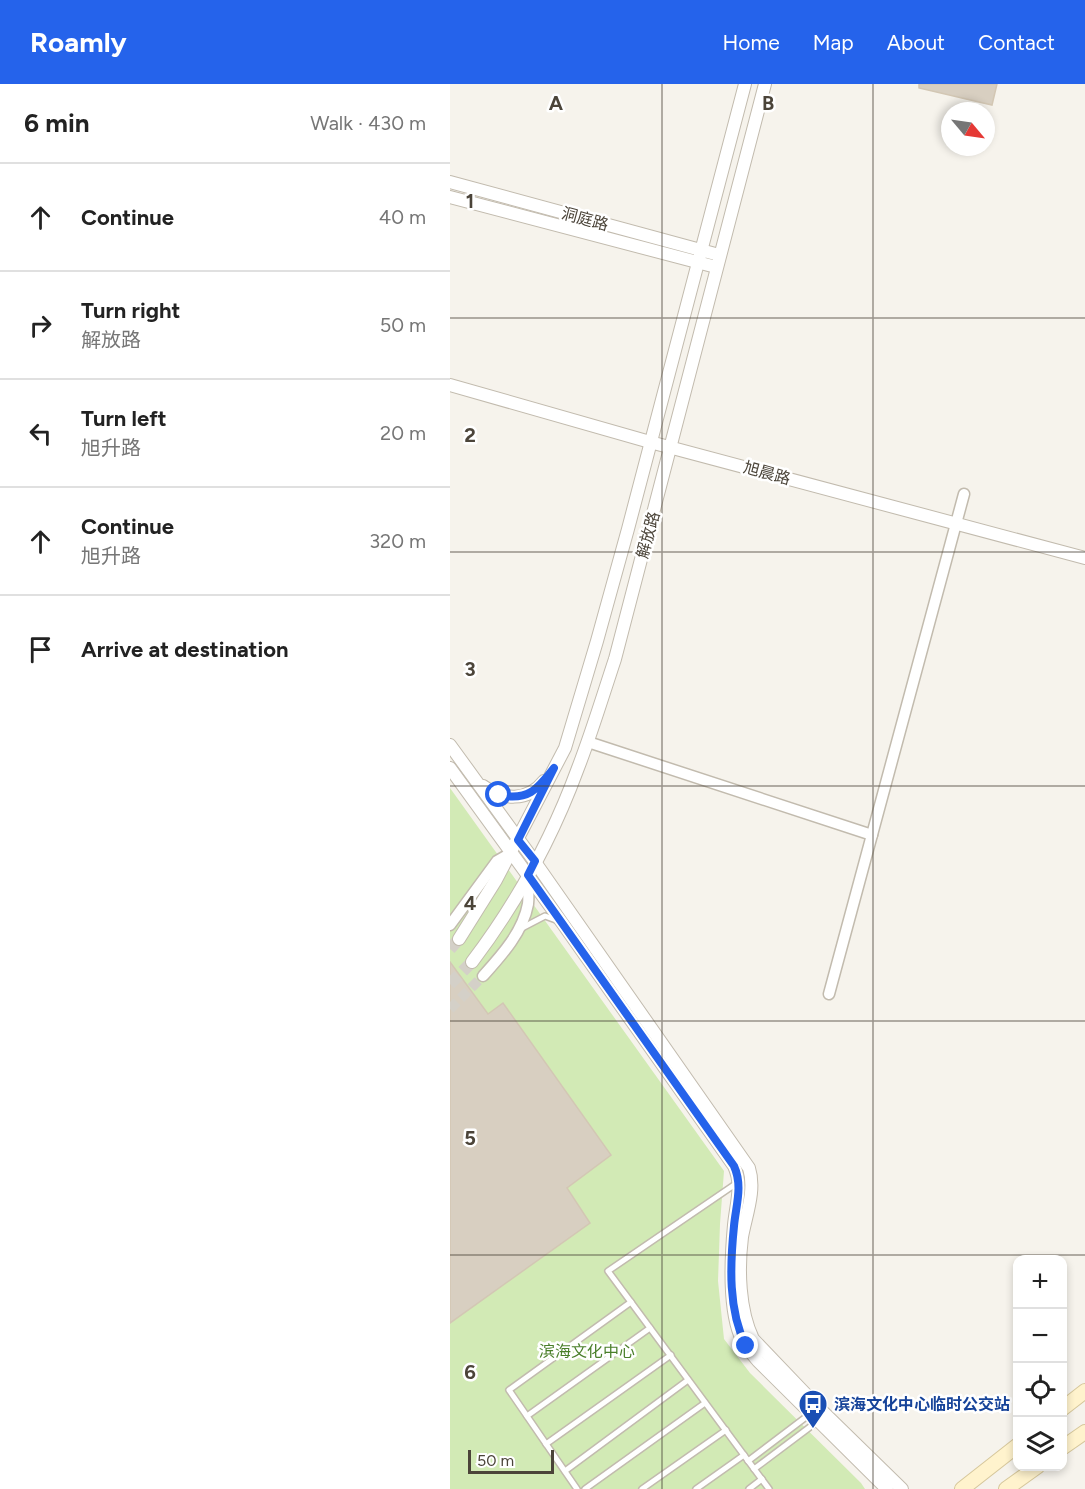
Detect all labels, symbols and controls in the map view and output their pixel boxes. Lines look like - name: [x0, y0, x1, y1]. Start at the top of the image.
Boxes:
- text: Roamly: [30, 25, 127, 59]
- text: Home: [723, 30, 780, 55]
- text: Map: [813, 30, 854, 55]
- text: About: [887, 30, 945, 55]
- text: Contact: [978, 30, 1055, 55]
- text: A: [549, 91, 564, 115]
- text: B: [762, 91, 774, 115]
- north arrow: [941, 102, 995, 156]
- text: 6 min: [24, 107, 90, 139]
- text: Walk · 430 m: [310, 111, 426, 135]
- text: 1: [466, 189, 474, 213]
- icon: ahead: [24, 201, 57, 234]
- text: Continue: [81, 204, 174, 231]
- street label: 洞庭路: [559, 204, 611, 234]
- text: 40 m: [379, 205, 426, 229]
- text: Turn right: [81, 297, 180, 324]
- icon: right: [24, 309, 57, 342]
- text: 50 m: [380, 313, 426, 337]
- text: 解放路: [81, 328, 141, 352]
- text: Turn left: [81, 405, 167, 432]
- icon: left: [24, 417, 57, 450]
- text: 20 m: [380, 421, 426, 445]
- text: 2: [464, 423, 476, 447]
- text: 旭升路: [81, 436, 141, 460]
- street label: 旭晨路: [741, 458, 793, 488]
- street label: 解放路: [633, 509, 663, 561]
- text: Continue: [81, 513, 174, 540]
- icon: ahead: [24, 525, 57, 558]
- text: 320 m: [369, 529, 426, 553]
- text: 旭升路: [81, 544, 141, 568]
- icon: arrive: [24, 633, 57, 666]
- text: Arrive at destination: [81, 636, 289, 663]
- text: 3: [464, 657, 476, 681]
- route start: [485, 781, 511, 807]
- text: 4: [464, 891, 477, 915]
- text: 5: [464, 1126, 476, 1150]
- map controls: [1013, 1255, 1067, 1471]
- button: +: [1013, 1255, 1067, 1309]
- button: −: [1013, 1309, 1067, 1363]
- route end: [732, 1332, 758, 1358]
- park label: 滨海文化中心: [539, 1342, 635, 1361]
- text: 6: [464, 1360, 476, 1384]
- button: locate: [1013, 1363, 1067, 1417]
- bus stop icon: 滨海文化中心临时公交站: [797, 1388, 829, 1430]
- place label: 滨海文化中心临时公交站: [834, 1395, 1010, 1414]
- button: layers: [1013, 1417, 1067, 1471]
- scale bar: [468, 1447, 554, 1474]
- text: 50 m: [477, 1451, 514, 1470]

